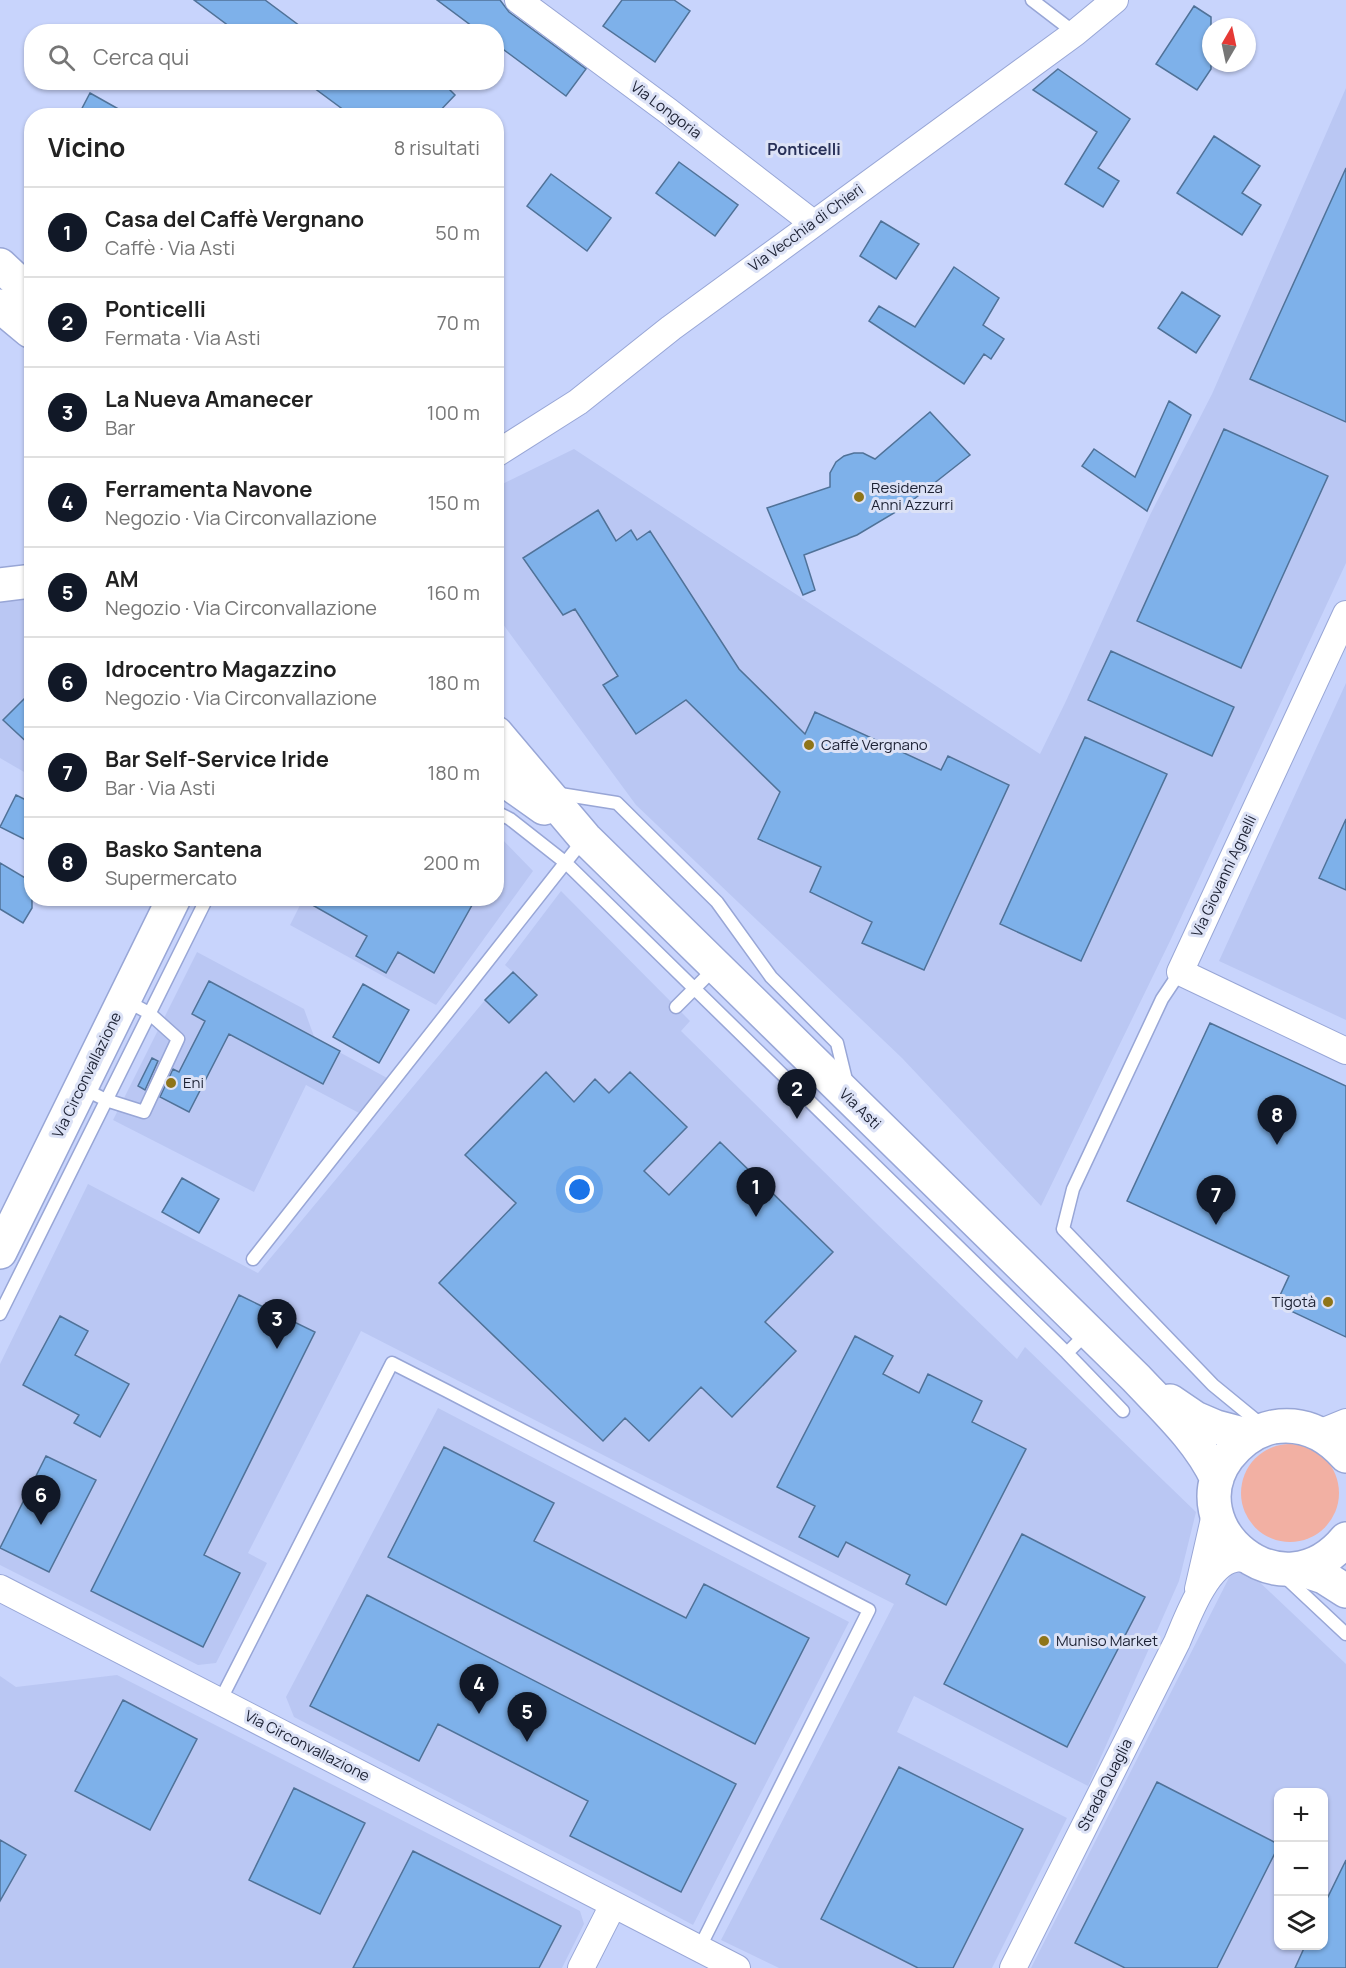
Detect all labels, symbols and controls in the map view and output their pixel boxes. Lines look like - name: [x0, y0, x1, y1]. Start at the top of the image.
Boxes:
- north arrow: [1202, 18, 1256, 72]
- search box: [24, 24, 504, 90]
- icon: search: [45, 41, 78, 74]
- text: Cerca qui: [93, 42, 189, 72]
- street label: Via Longoria: [626, 76, 706, 143]
- text: Vicino: [48, 129, 125, 165]
- text: 8 risultati: [394, 134, 480, 161]
- district label: Ponticelli: [767, 138, 841, 160]
- street label: Via Vecchia di Chieri: [744, 179, 867, 276]
- text: Casa del Caffè Vergnano: [105, 204, 364, 234]
- text: 1: [63, 219, 72, 246]
- text: 50 m: [435, 219, 480, 246]
- text: Caffè · Via Asti: [105, 234, 235, 261]
- text: Ponticelli: [105, 294, 206, 324]
- text: 2: [62, 309, 73, 336]
- text: 70 m: [437, 309, 480, 336]
- text: Fermata · Via Asti: [105, 324, 261, 351]
- text: La Nueva Amanecer: [105, 384, 313, 414]
- text: 3: [62, 399, 73, 426]
- text: 100 m: [427, 399, 480, 426]
- text: Bar: [105, 414, 136, 441]
- text: Ferramenta Navone: [105, 474, 312, 504]
- place label: Residenza Anni Azzurri: [871, 477, 953, 515]
- text: 4: [61, 489, 74, 516]
- text: 150 m: [427, 489, 480, 516]
- marker: Residenza Anni Azzurri: [852, 490, 866, 504]
- text: Negozio · Via Circonvallazione: [105, 504, 377, 531]
- text: AM: [105, 564, 139, 594]
- text: 5: [62, 579, 73, 606]
- text: 160 m: [427, 579, 480, 606]
- text: Negozio · Via Circonvallazione: [105, 594, 377, 621]
- text: Idrocentro Magazzino: [105, 654, 337, 684]
- text: 6: [61, 669, 74, 696]
- text: 180 m: [427, 669, 480, 696]
- text: Negozio · Via Circonvallazione: [105, 684, 377, 711]
- place label: Caffè Vergnano: [821, 734, 928, 755]
- marker: Caffè Vergnano: [802, 738, 816, 752]
- text: Bar Self-Service Iride: [105, 744, 329, 774]
- text: 7: [62, 759, 73, 786]
- text: 180 m: [427, 759, 480, 786]
- text: Bar · Via Asti: [105, 774, 215, 801]
- street label: Via Giovanni Agnelli: [1186, 811, 1261, 940]
- text: Basko Santena: [105, 834, 262, 864]
- text: 8: [61, 849, 74, 876]
- text: 200 m: [423, 849, 480, 876]
- text: Supermercato: [105, 864, 237, 891]
- street label: Via Circonvallazione: [47, 1008, 126, 1141]
- pin: 2: [778, 1070, 816, 1119]
- place label: Eni: [183, 1072, 204, 1093]
- marker: Eni: [164, 1076, 178, 1090]
- street label: Via Asti: [835, 1084, 886, 1134]
- pin: 8: [1258, 1096, 1296, 1145]
- pin: 1: [736, 1168, 776, 1217]
- your location: [565, 1175, 594, 1204]
- pin: 7: [1196, 1176, 1236, 1225]
- place label: Tigotà: [1271, 1291, 1316, 1312]
- marker: Tigotà: [1321, 1295, 1335, 1309]
- pin: 3: [258, 1300, 296, 1349]
- pin: 6: [22, 1476, 60, 1525]
- place label: Muniso Market: [1056, 1630, 1158, 1651]
- marker: Muniso Market: [1037, 1634, 1051, 1648]
- pin: 4: [460, 1664, 498, 1714]
- pin: 5: [508, 1692, 546, 1742]
- street label: Via Circonvallazione: [241, 1705, 374, 1786]
- street label: Strada Quaglia: [1072, 1735, 1137, 1835]
- map controls: [1274, 1788, 1328, 1950]
- button: +: [1274, 1788, 1328, 1842]
- button: −: [1274, 1842, 1328, 1896]
- button: layers: [1274, 1896, 1328, 1950]

